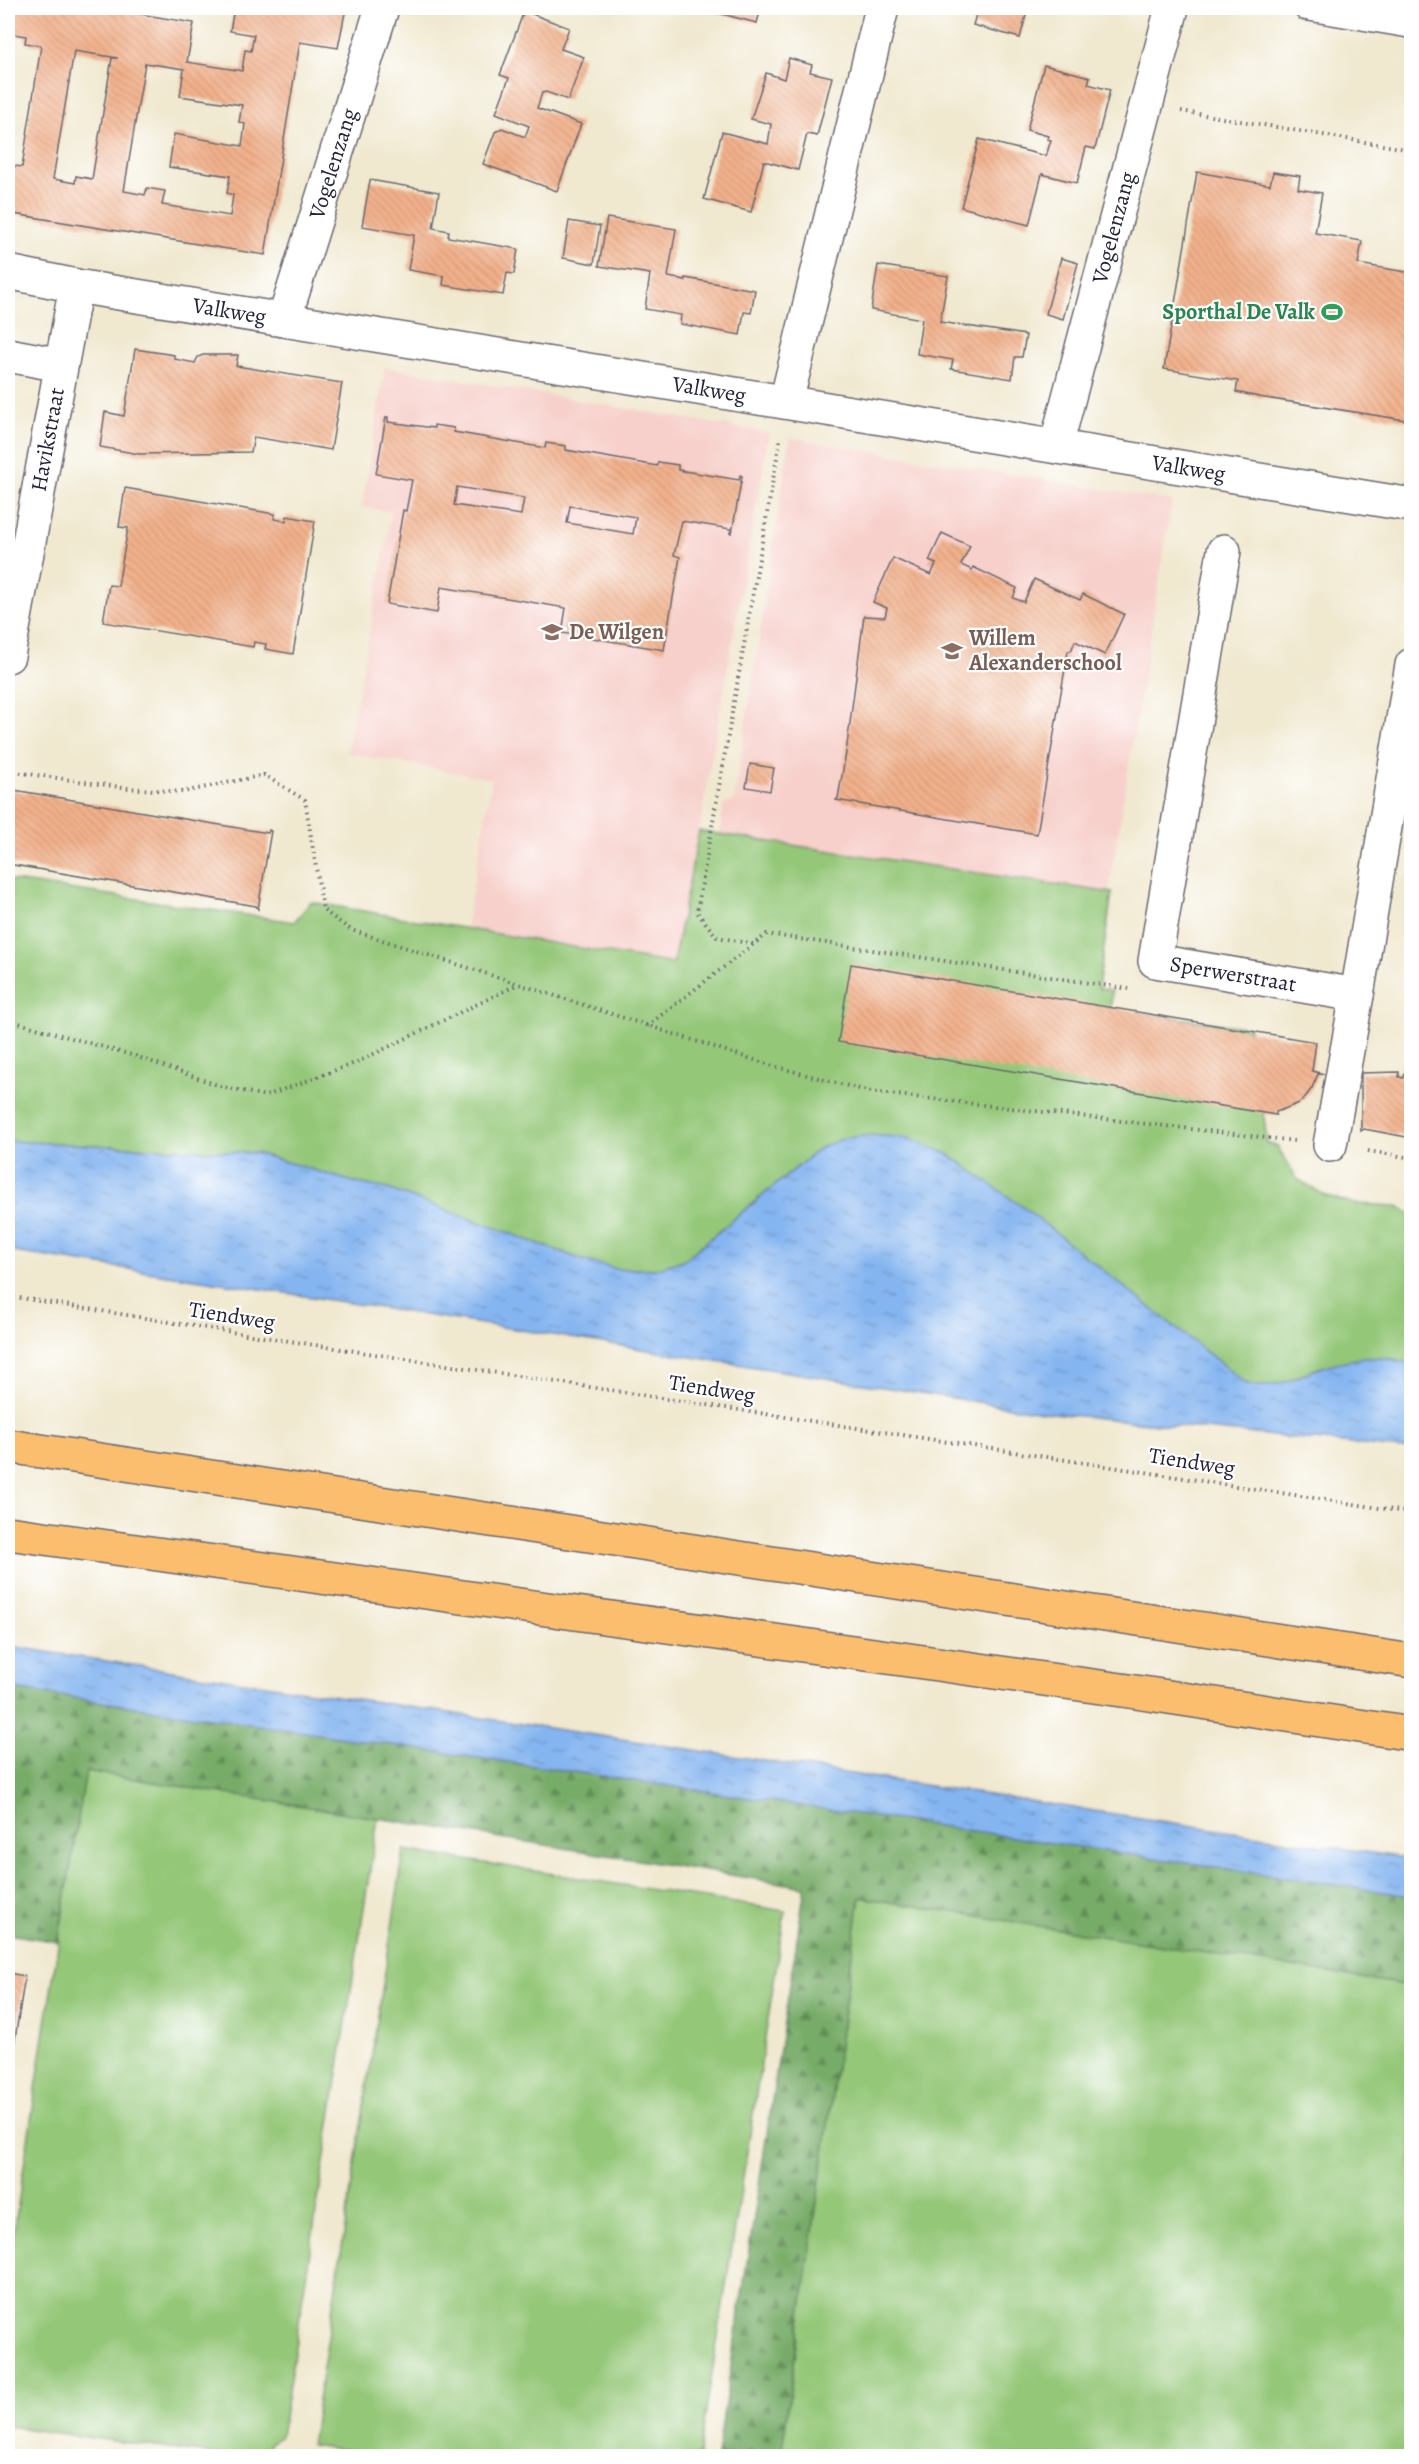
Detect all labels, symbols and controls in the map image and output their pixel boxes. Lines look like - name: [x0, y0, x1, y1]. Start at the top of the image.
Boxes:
- street label: Vogelenzang: [301, 104, 365, 224]
- street label: Vogelenzang: [1084, 168, 1143, 288]
- street label: Valkweg: [190, 290, 269, 332]
- place label: Sporthal De Valk: [1162, 297, 1316, 327]
- sports icon: Sporthal De Valk: [1320, 300, 1344, 324]
- street label: Valkweg: [669, 369, 748, 411]
- street label: Havikstraat: [24, 385, 72, 494]
- street label: Valkweg: [1149, 447, 1228, 489]
- place label: De Wilgen: [569, 617, 664, 647]
- school or university icon: De Wilgen: [540, 620, 564, 644]
- place label: Willem Alexanderschool: [968, 623, 1122, 678]
- school or university icon: Willem Alexanderschool: [940, 639, 964, 663]
- street label: Sperwerstraat: [1168, 949, 1299, 1000]
- street label: Tiendweg: [187, 1294, 277, 1338]
- street label: Tiendweg: [667, 1367, 757, 1411]
- street label: Tiendweg: [1147, 1440, 1237, 1484]

